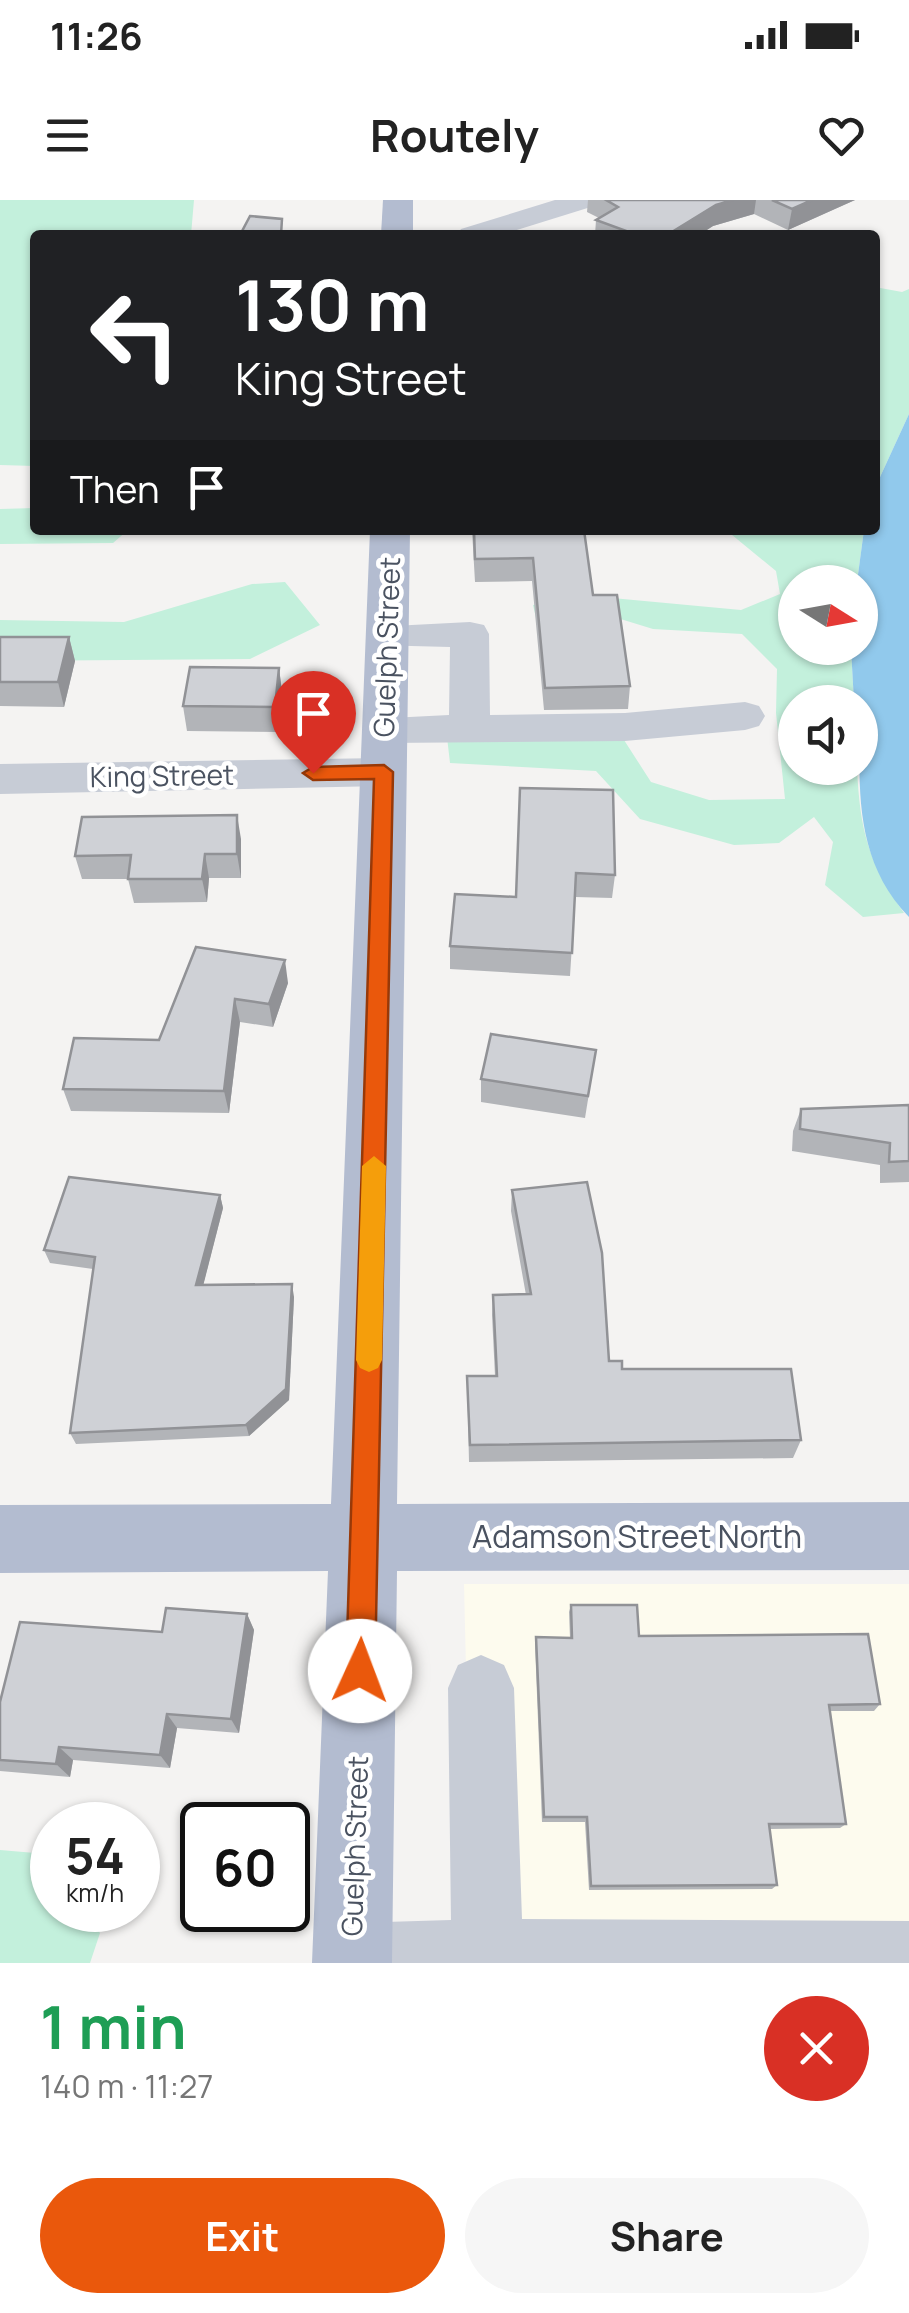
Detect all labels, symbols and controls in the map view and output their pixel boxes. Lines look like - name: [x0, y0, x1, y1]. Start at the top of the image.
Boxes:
- text: 11:26: [50, 9, 143, 61]
- text: Routely: [370, 104, 539, 166]
- icon: menu: [40, 108, 95, 163]
- icon: heart: [814, 108, 869, 163]
- text: 130 m: [235, 256, 429, 352]
- icon: left: [70, 270, 200, 400]
- text: King Street: [235, 347, 467, 409]
- icon: arrive: [179, 460, 234, 515]
- text: Then: [70, 462, 159, 514]
- street label: Guelph Street: [364, 556, 408, 738]
- north arrow: [778, 565, 878, 665]
- map controls: [778, 565, 878, 785]
- pin: [271, 671, 356, 774]
- button: sound: [778, 685, 878, 785]
- icon: arrive: [286, 686, 341, 741]
- street label: King Street: [90, 755, 234, 795]
- street label: Adamson Street North: [472, 1514, 802, 1558]
- position arrow: [308, 1619, 412, 1723]
- street label: Guelph Street: [332, 1755, 376, 1937]
- speed limit sign: 60: [180, 1802, 310, 1932]
- text: 54: [65, 1821, 125, 1889]
- text: km/h: [66, 1875, 124, 1910]
- text: 1 min: [40, 1985, 187, 2067]
- button: close: [764, 1996, 869, 2101]
- text: 140 m · 11:27: [40, 2064, 213, 2108]
- button: Exit: [40, 2178, 445, 2293]
- button: Share: [465, 2178, 869, 2293]

